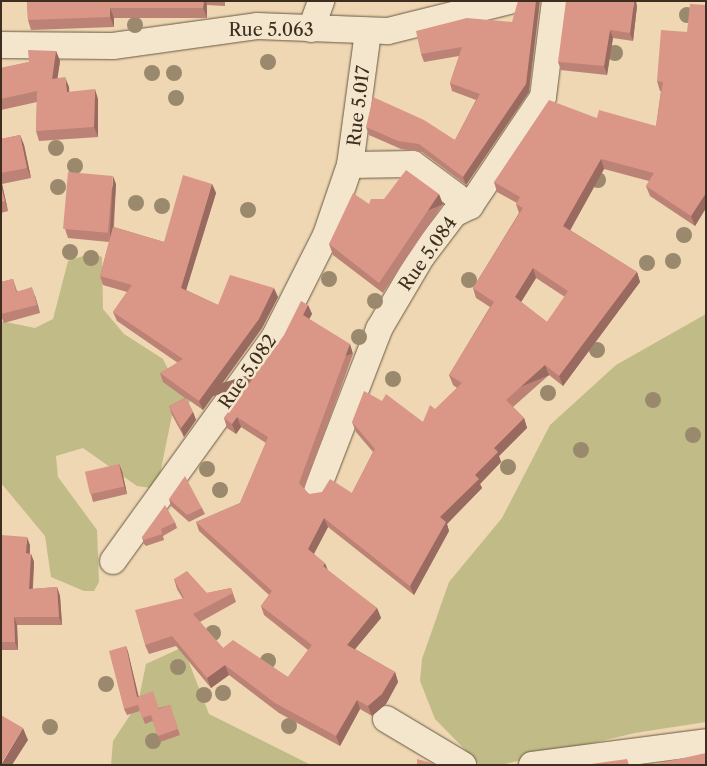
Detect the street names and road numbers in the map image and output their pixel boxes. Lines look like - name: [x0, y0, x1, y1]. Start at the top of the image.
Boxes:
- street label: Rue 5.063: [228, 19, 314, 41]
- street label: Rue 5.017: [343, 64, 375, 148]
- street label: Rue 5.084: [395, 213, 461, 295]
- street label: Rue 5.082: [215, 331, 281, 413]

